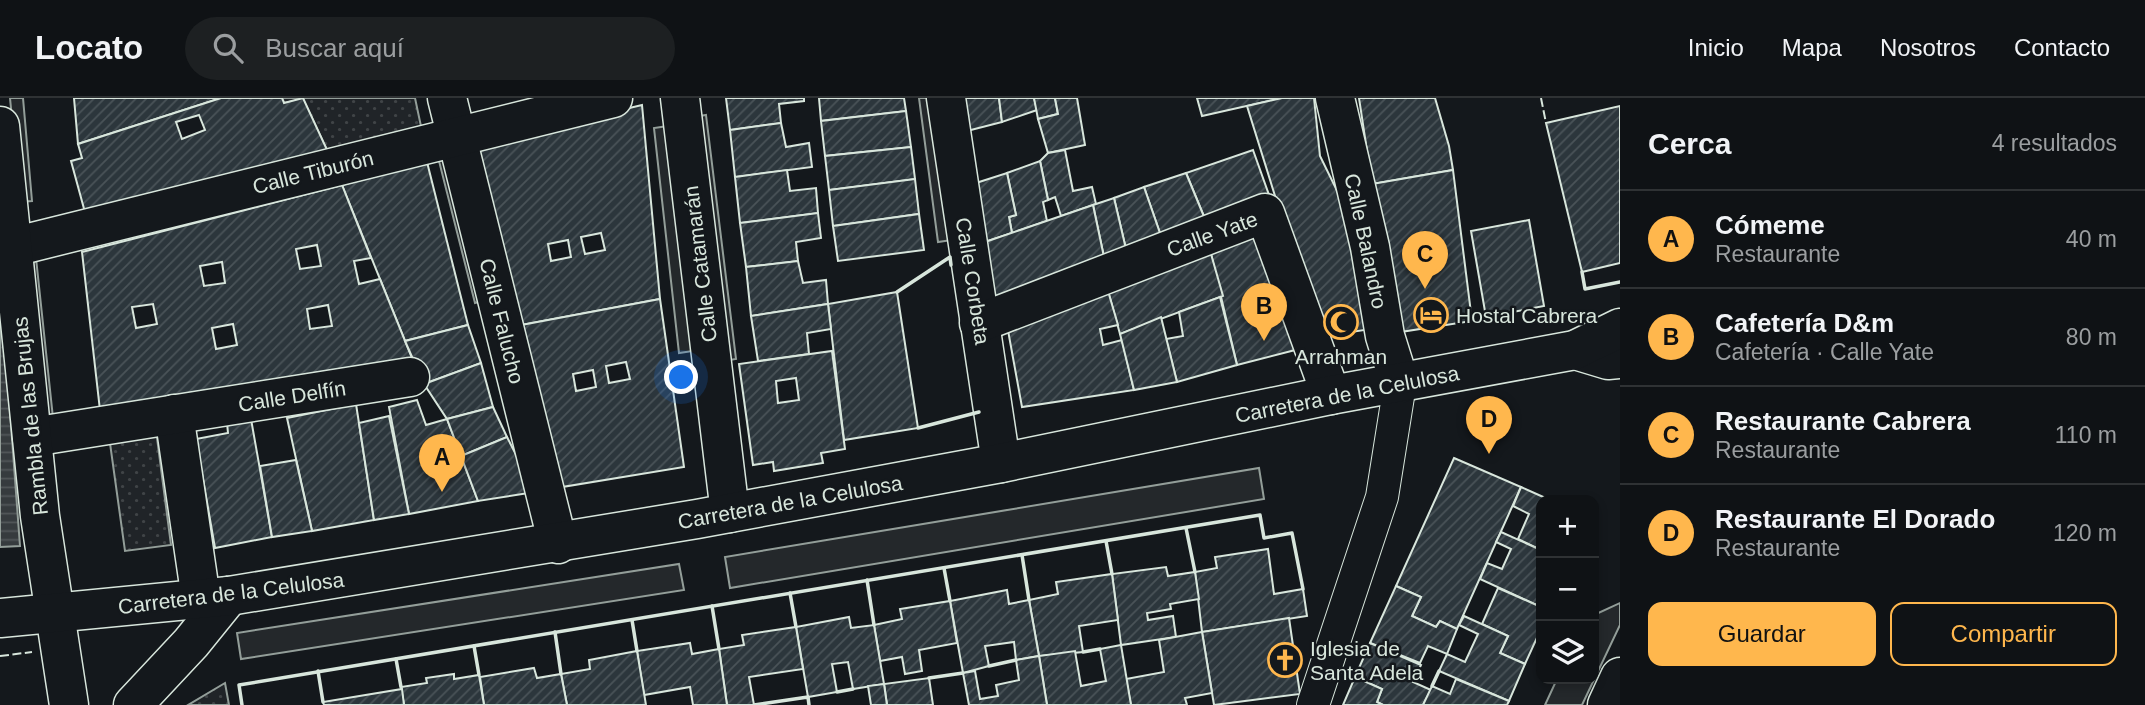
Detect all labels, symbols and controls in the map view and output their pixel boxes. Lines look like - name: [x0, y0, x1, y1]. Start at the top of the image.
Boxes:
- search box: [185, 17, 675, 80]
- text: Locato: [35, 29, 143, 66]
- icon: search: [209, 29, 247, 67]
- text: Buscar aquí: [265, 33, 404, 63]
- text: Inicio: [1688, 34, 1744, 61]
- text: Mapa: [1782, 34, 1842, 61]
- text: Nosotros: [1880, 34, 1976, 61]
- text: Contacto: [2014, 34, 2110, 61]
- text: Cerca: [1648, 127, 1731, 160]
- text: 4 resultados: [1992, 130, 2117, 156]
- street label: Calle Tiburón: [250, 146, 376, 198]
- street label: Calle Balandro: [1340, 171, 1392, 311]
- street label: Calle Catamarán: [679, 184, 721, 344]
- street label: Calle Yate: [1163, 207, 1261, 261]
- text: Cómeme: [1715, 210, 1825, 240]
- street label: Calle Corbeta: [952, 216, 994, 347]
- text: A: [1663, 226, 1679, 252]
- text: 40 m: [2066, 226, 2117, 252]
- pin: C: [1402, 231, 1448, 289]
- text: Restaurante: [1715, 241, 1840, 267]
- street label: Calle Falucho: [475, 256, 529, 386]
- pin: B: [1241, 283, 1287, 341]
- hotel icon: Hostal Cabrera: [1412, 296, 1450, 334]
- mosque icon: Arrahman: [1322, 303, 1360, 341]
- place label: Hostal Cabrera: [1456, 304, 1598, 327]
- text: Cafetería D&m: [1715, 308, 1894, 338]
- street label: Rambla de las Brujas: [8, 316, 52, 516]
- text: B: [1663, 324, 1679, 350]
- text: 80 m: [2066, 324, 2117, 350]
- text: Cafetería · Calle Yate: [1715, 339, 1934, 365]
- place label: Arrahman: [1295, 345, 1387, 368]
- your location: [664, 360, 698, 394]
- street label: Carretera de la Celulosa: [1233, 361, 1461, 427]
- street label: Calle Delfín: [237, 376, 347, 416]
- pin: D: [1466, 396, 1512, 454]
- text: Restaurante Cabrera: [1715, 406, 1971, 436]
- text: C: [1663, 422, 1679, 448]
- text: 110 m: [2055, 422, 2117, 448]
- pin: A: [419, 434, 465, 492]
- text: Restaurante: [1715, 437, 1840, 463]
- street label: Carretera de la Celulosa: [676, 471, 904, 533]
- map controls: [1536, 495, 1599, 684]
- button: +: [1536, 495, 1599, 558]
- text: Restaurante El Dorado: [1715, 504, 1995, 534]
- text: D: [1663, 520, 1679, 546]
- text: 120 m: [2053, 520, 2117, 546]
- text: Restaurante: [1715, 535, 1840, 561]
- button: −: [1536, 558, 1599, 621]
- street label: Carretera de la Celulosa: [117, 568, 346, 618]
- button: Guardar: [1648, 602, 1876, 666]
- button: Compartir: [1890, 602, 2117, 666]
- button: layers: [1536, 621, 1599, 684]
- place label: Iglesia de Santa Adela: [1310, 637, 1424, 684]
- church icon: Iglesia de Santa Adela: [1266, 641, 1304, 679]

